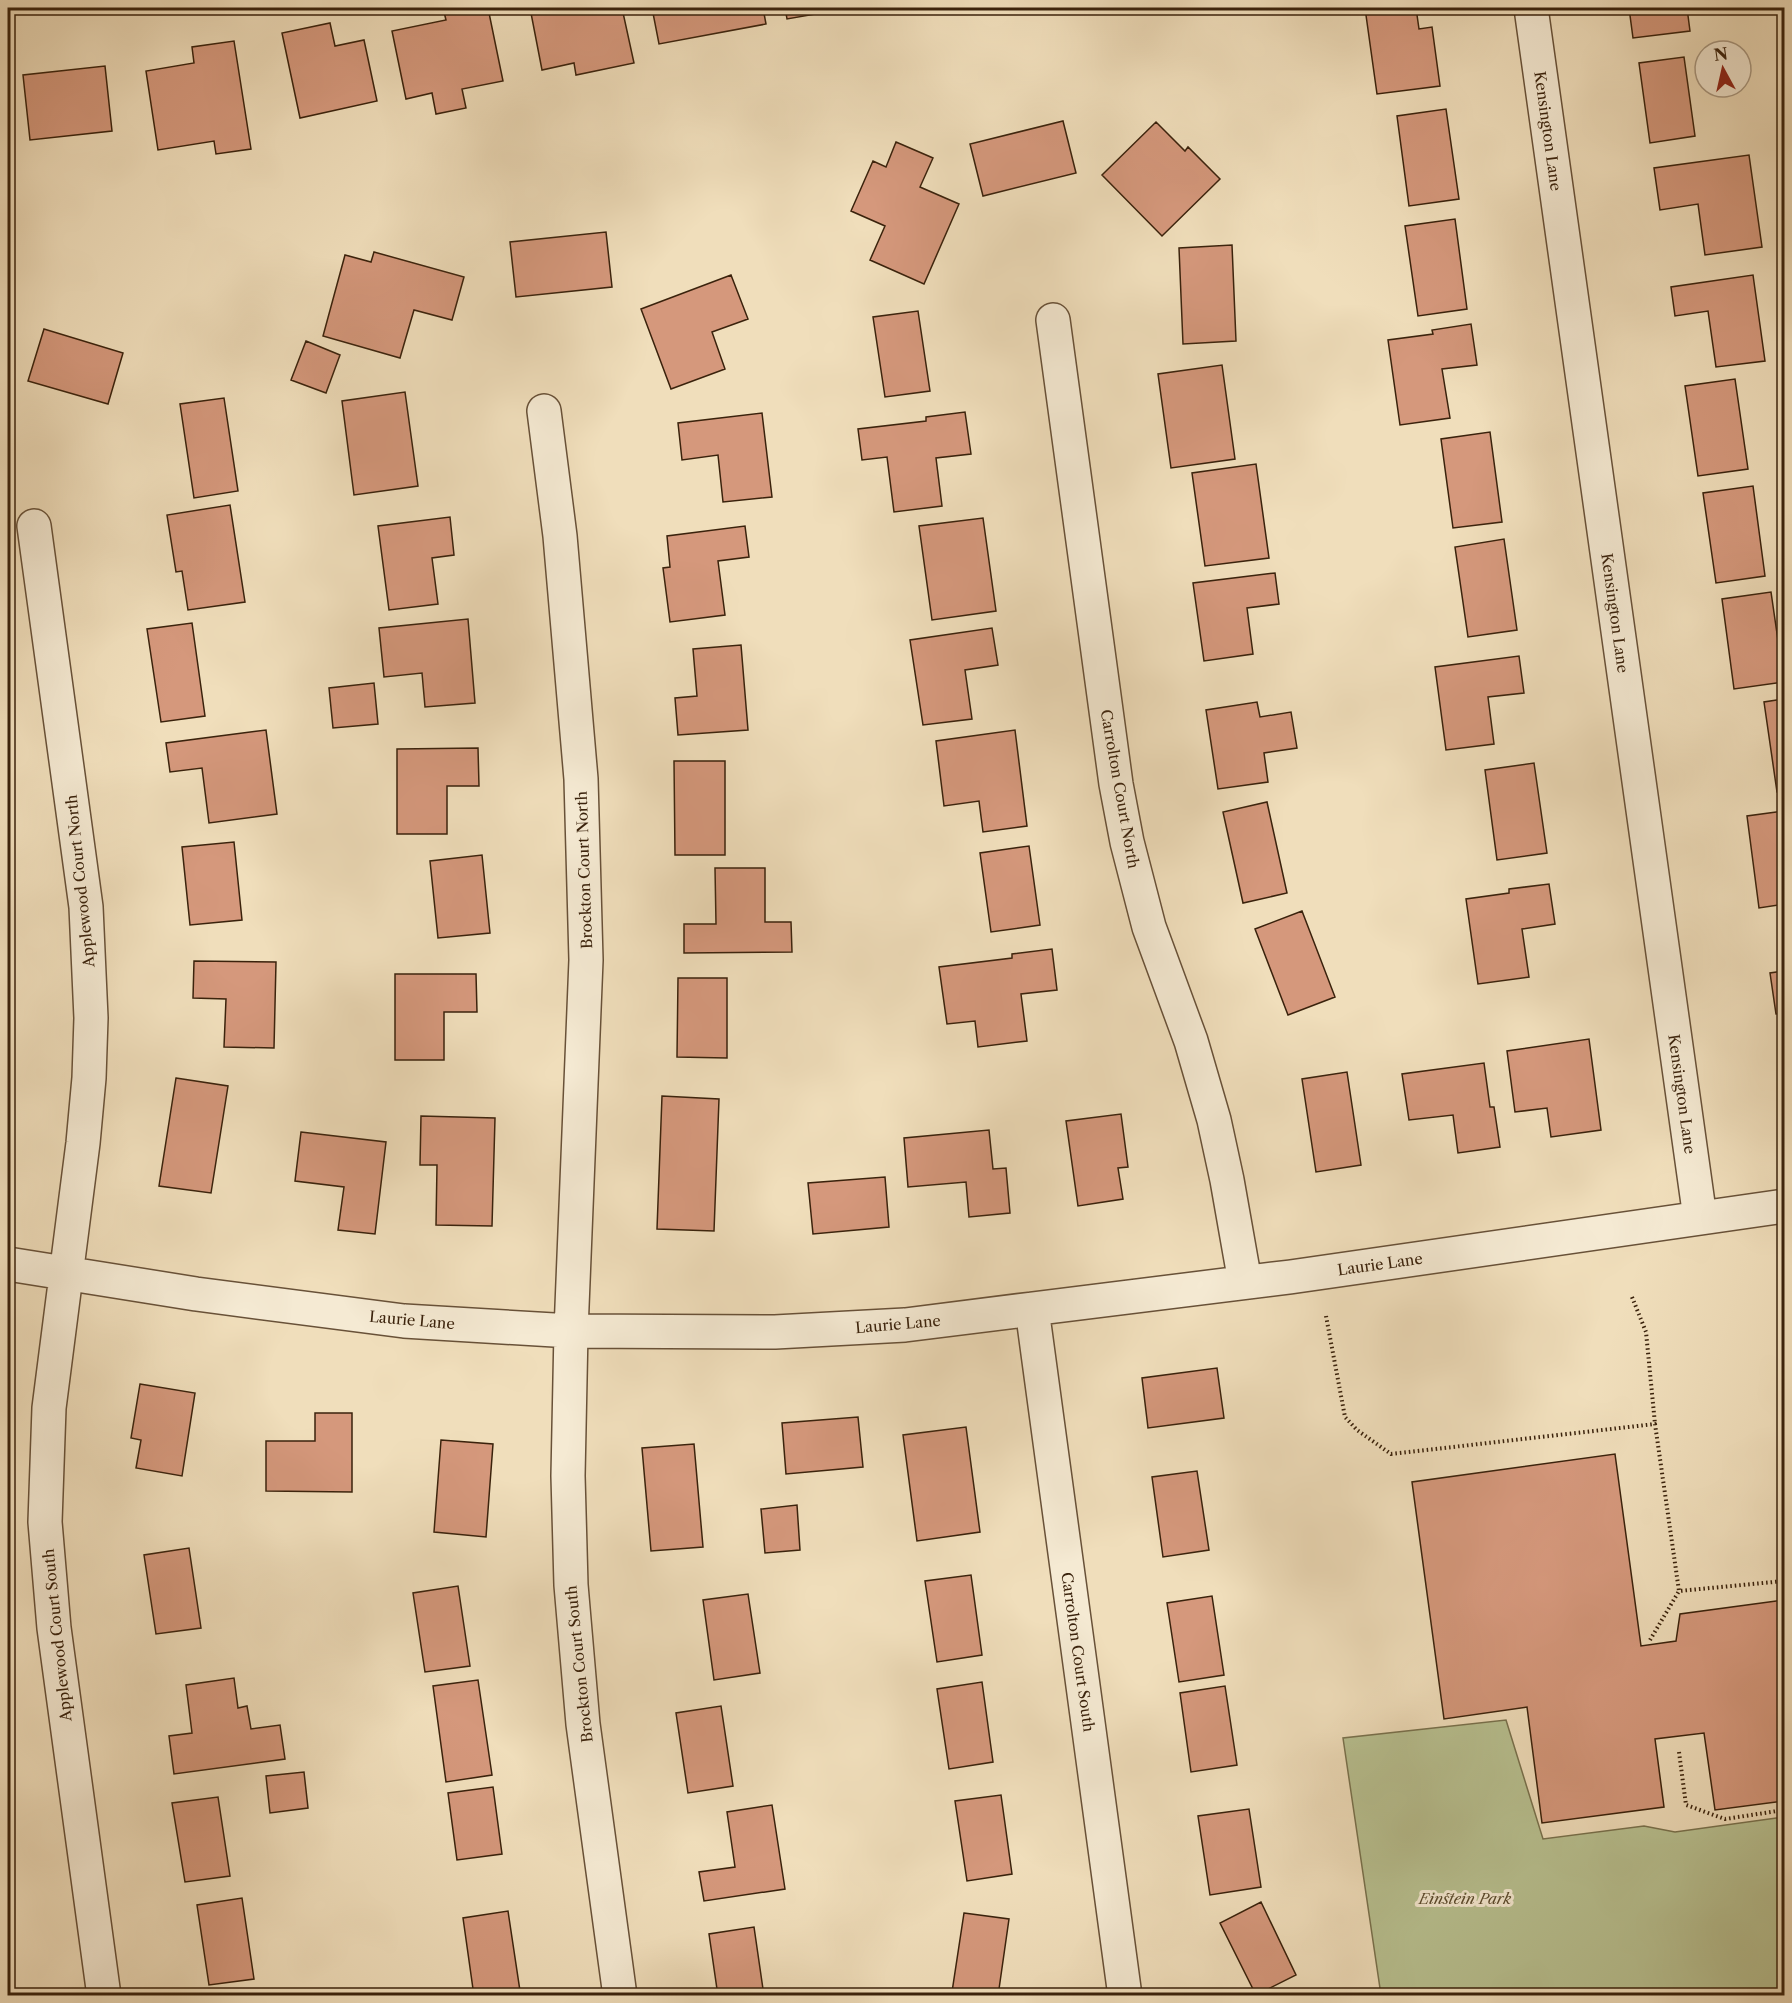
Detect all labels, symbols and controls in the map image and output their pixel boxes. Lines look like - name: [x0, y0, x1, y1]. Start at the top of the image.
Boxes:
- north arrow: [1693, 39, 1753, 99]
- text: N: [1713, 43, 1729, 65]
- street label: Kensington Lane: [1530, 70, 1566, 192]
- street label: Kensington Lane: [1597, 552, 1633, 674]
- street label: Carrolton Court North: [1097, 708, 1143, 871]
- street label: Brockton Court North: [572, 790, 596, 949]
- street label: Applewood Court North: [61, 793, 99, 969]
- street label: Kensington Lane: [1664, 1033, 1700, 1155]
- street label: Laurie Lane: [1336, 1249, 1424, 1279]
- street label: Laurie Lane: [368, 1307, 456, 1333]
- street label: Laurie Lane: [854, 1311, 942, 1337]
- street label: Applewood Court South: [38, 1547, 76, 1723]
- street label: Carrolton Court South: [1057, 1571, 1099, 1734]
- street label: Brockton Court South: [561, 1584, 597, 1743]
- park label: Einstein Park: [1418, 1889, 1511, 1908]

